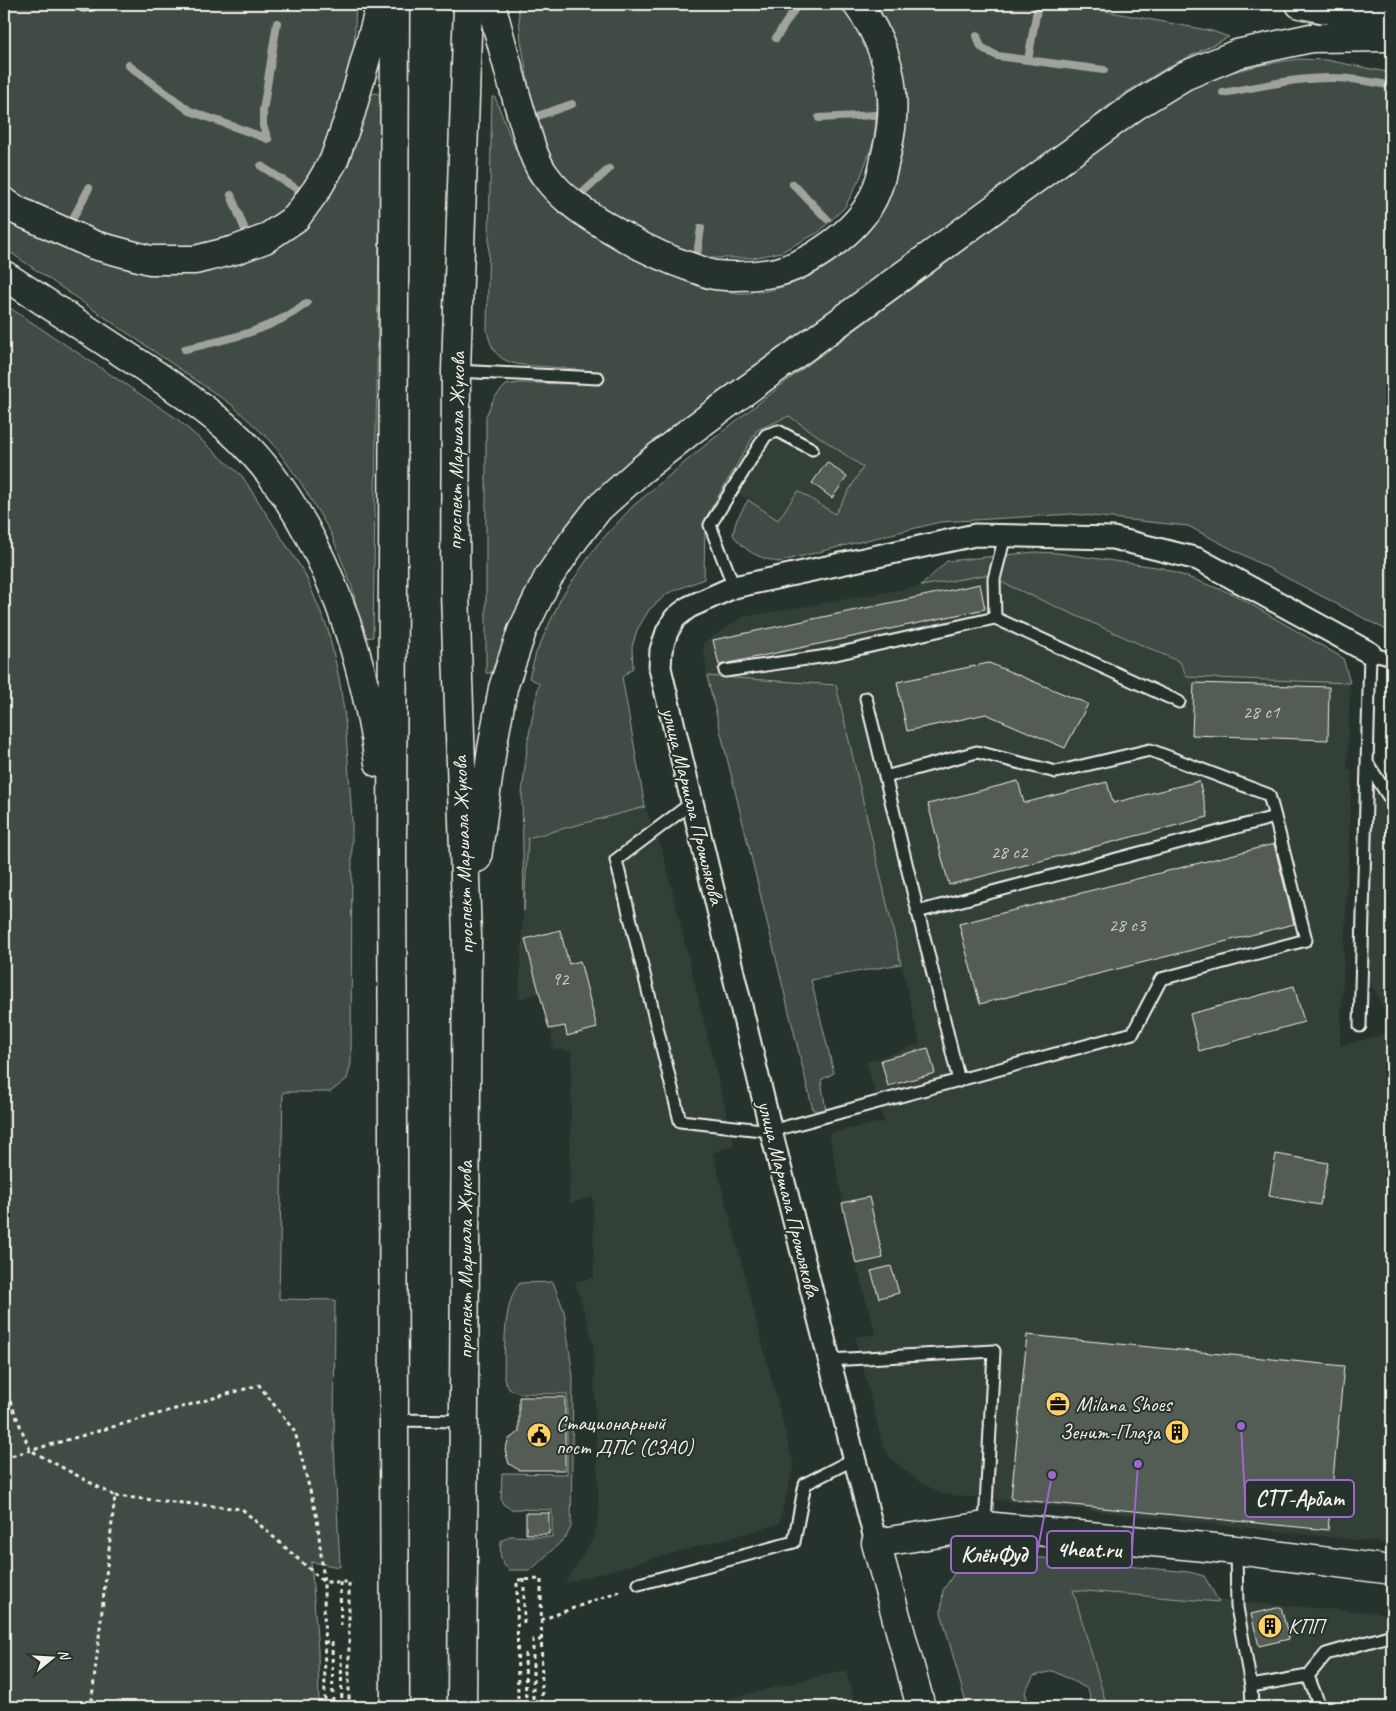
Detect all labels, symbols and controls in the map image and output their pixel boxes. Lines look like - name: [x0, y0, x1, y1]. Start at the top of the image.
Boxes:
- street label: проспект Маршала Жукова: [441, 350, 471, 550]
- house number: 28 с1: [1243, 700, 1281, 724]
- street label: улица Маршала Прошлякова: [656, 703, 730, 909]
- street label: проспект Маршала Жукова: [446, 754, 479, 954]
- house number: 28 с2: [991, 840, 1029, 864]
- house number: 28 с3: [1109, 913, 1147, 937]
- house number: 92: [551, 967, 570, 991]
- street label: улица Маршала Прошлякова: [752, 1096, 826, 1302]
- street label: проспект Маршала Жукова: [452, 1159, 478, 1359]
- office icon: Milana Shoes: [1045, 1391, 1071, 1417]
- place label: Milana Shoes: [1076, 1391, 1173, 1417]
- place label: Стационарный пост ДПС (СЗАО): [556, 1410, 694, 1460]
- place label: Зенит-Плаза: [1060, 1419, 1162, 1445]
- building icon: Зенит-Плаза: [1164, 1419, 1190, 1445]
- public building icon: Стационарный пост ДПС (СЗАО): [526, 1422, 552, 1448]
- callout: СТТ-Арбат: [1245, 1480, 1354, 1517]
- text: СТТ-Арбат: [1255, 1485, 1345, 1513]
- callout: 4heat.ru: [1047, 1531, 1132, 1568]
- callout: КлёнФуд: [951, 1536, 1037, 1573]
- text: 4heat.ru: [1057, 1536, 1123, 1564]
- text: КлёнФуд: [961, 1541, 1029, 1569]
- building icon: КПП: [1257, 1613, 1283, 1639]
- place label: КПП: [1288, 1613, 1328, 1639]
- north arrow: [28, 1634, 78, 1684]
- text: N: [54, 1647, 74, 1663]

